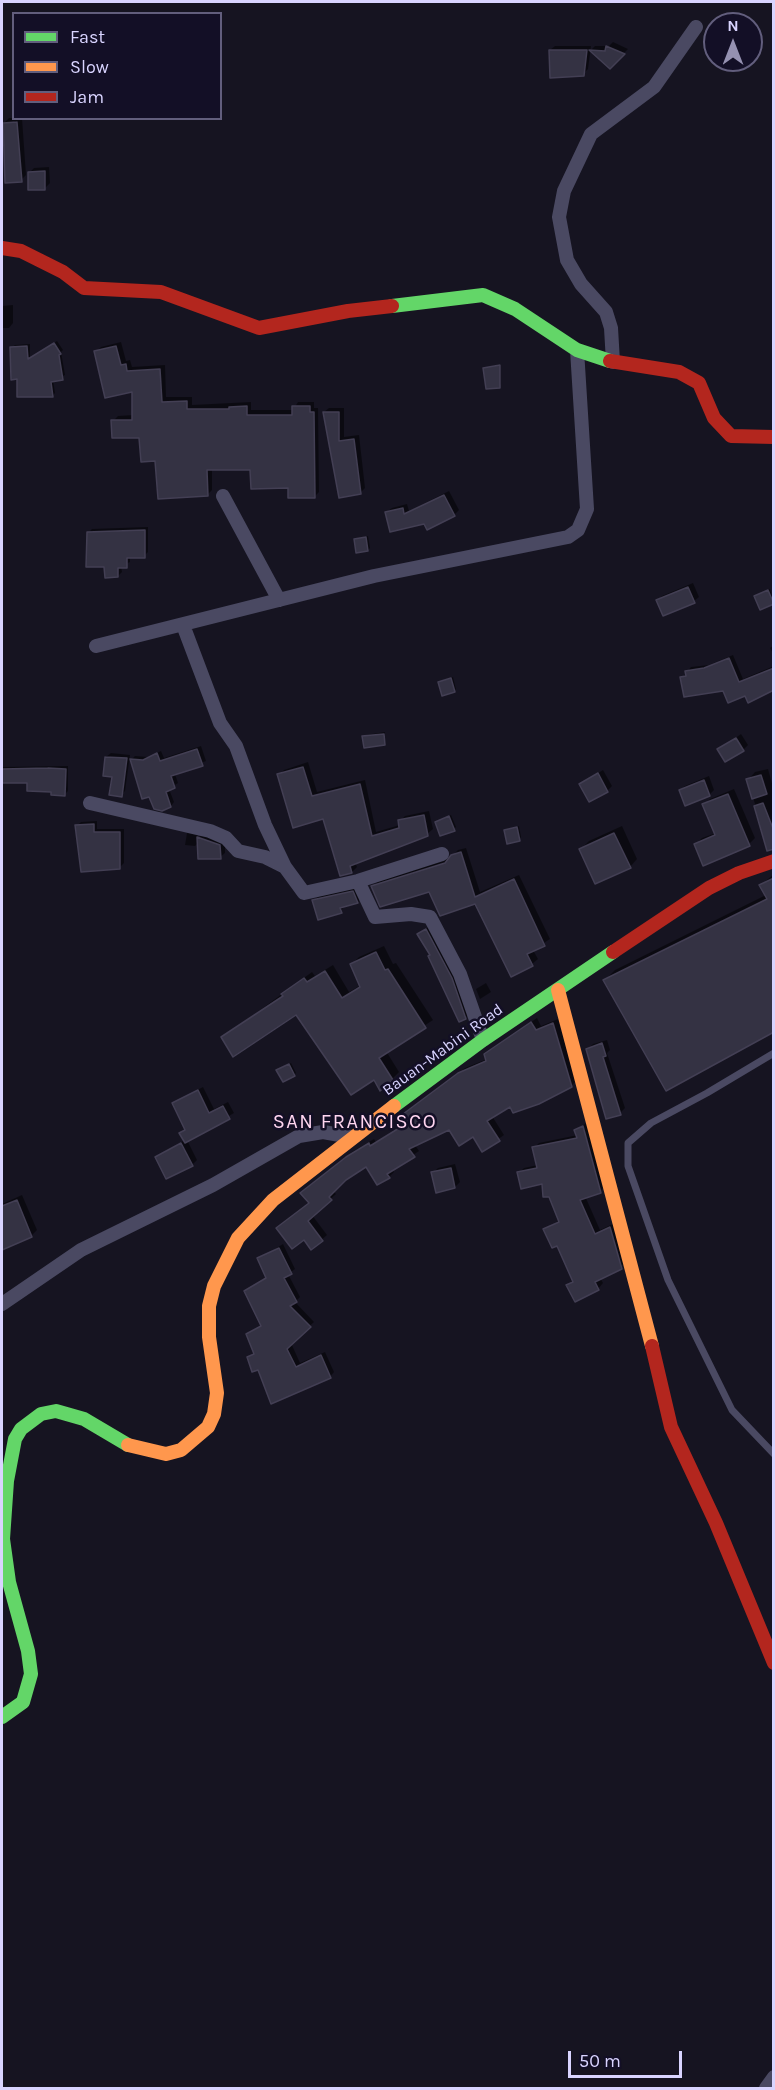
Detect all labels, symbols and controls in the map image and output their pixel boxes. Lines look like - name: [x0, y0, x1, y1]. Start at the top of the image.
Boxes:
- legend: [12, 12, 222, 120]
- north arrow: [703, 12, 763, 72]
- text: N: [727, 16, 739, 35]
- text: Fast: [70, 26, 105, 48]
- text: Slow: [70, 56, 109, 78]
- text: Jam: [70, 86, 104, 108]
- street label: Bauan-Mabini Road: [379, 1000, 507, 1100]
- district label: SAN FRANCISCO: [273, 1110, 437, 1134]
- scale bar: [571, 2039, 685, 2077]
- text: 50 m: [579, 2050, 621, 2072]

